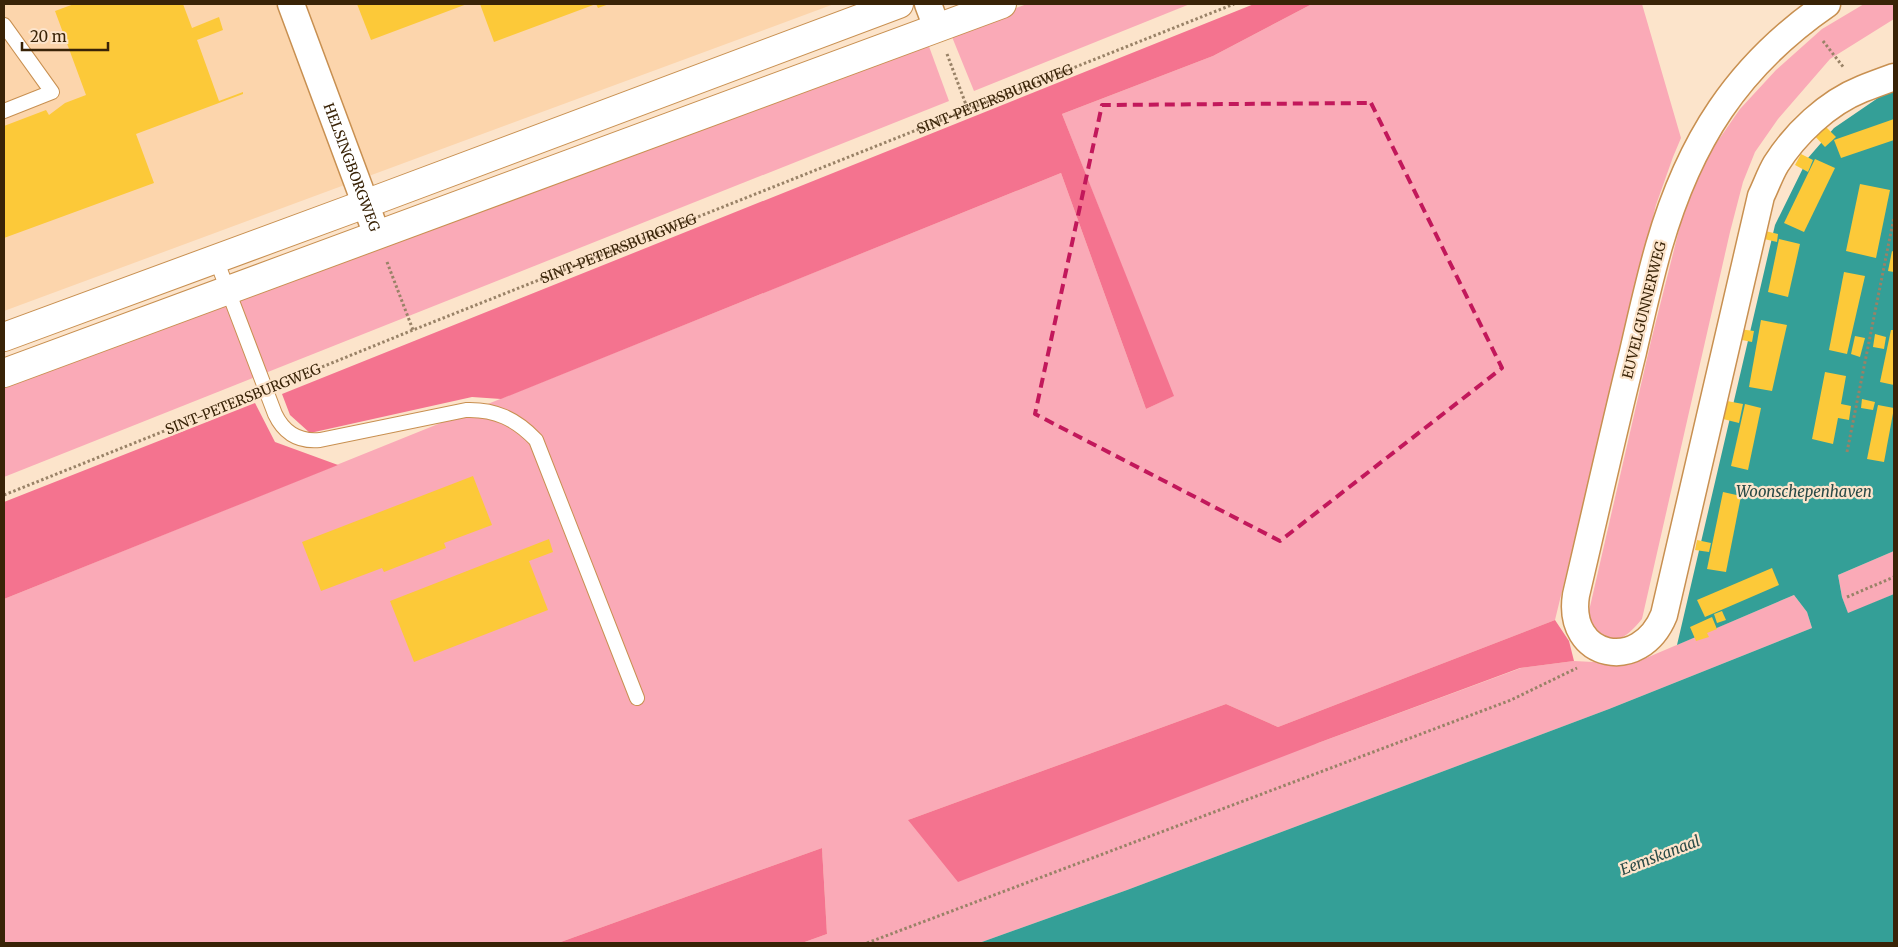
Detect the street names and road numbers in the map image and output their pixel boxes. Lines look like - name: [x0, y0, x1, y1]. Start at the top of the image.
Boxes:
- street label: SINT-PETERSBURGWEG: [914, 60, 1075, 138]
- street label: HELSINGBORGWEG: [320, 100, 384, 234]
- street label: SINT-PETERSBURGWEG: [538, 209, 699, 288]
- street label: EUVELGUNNERWEG: [1618, 239, 1670, 381]
- street label: SINT-PETERSBURGWEG: [163, 360, 323, 438]

